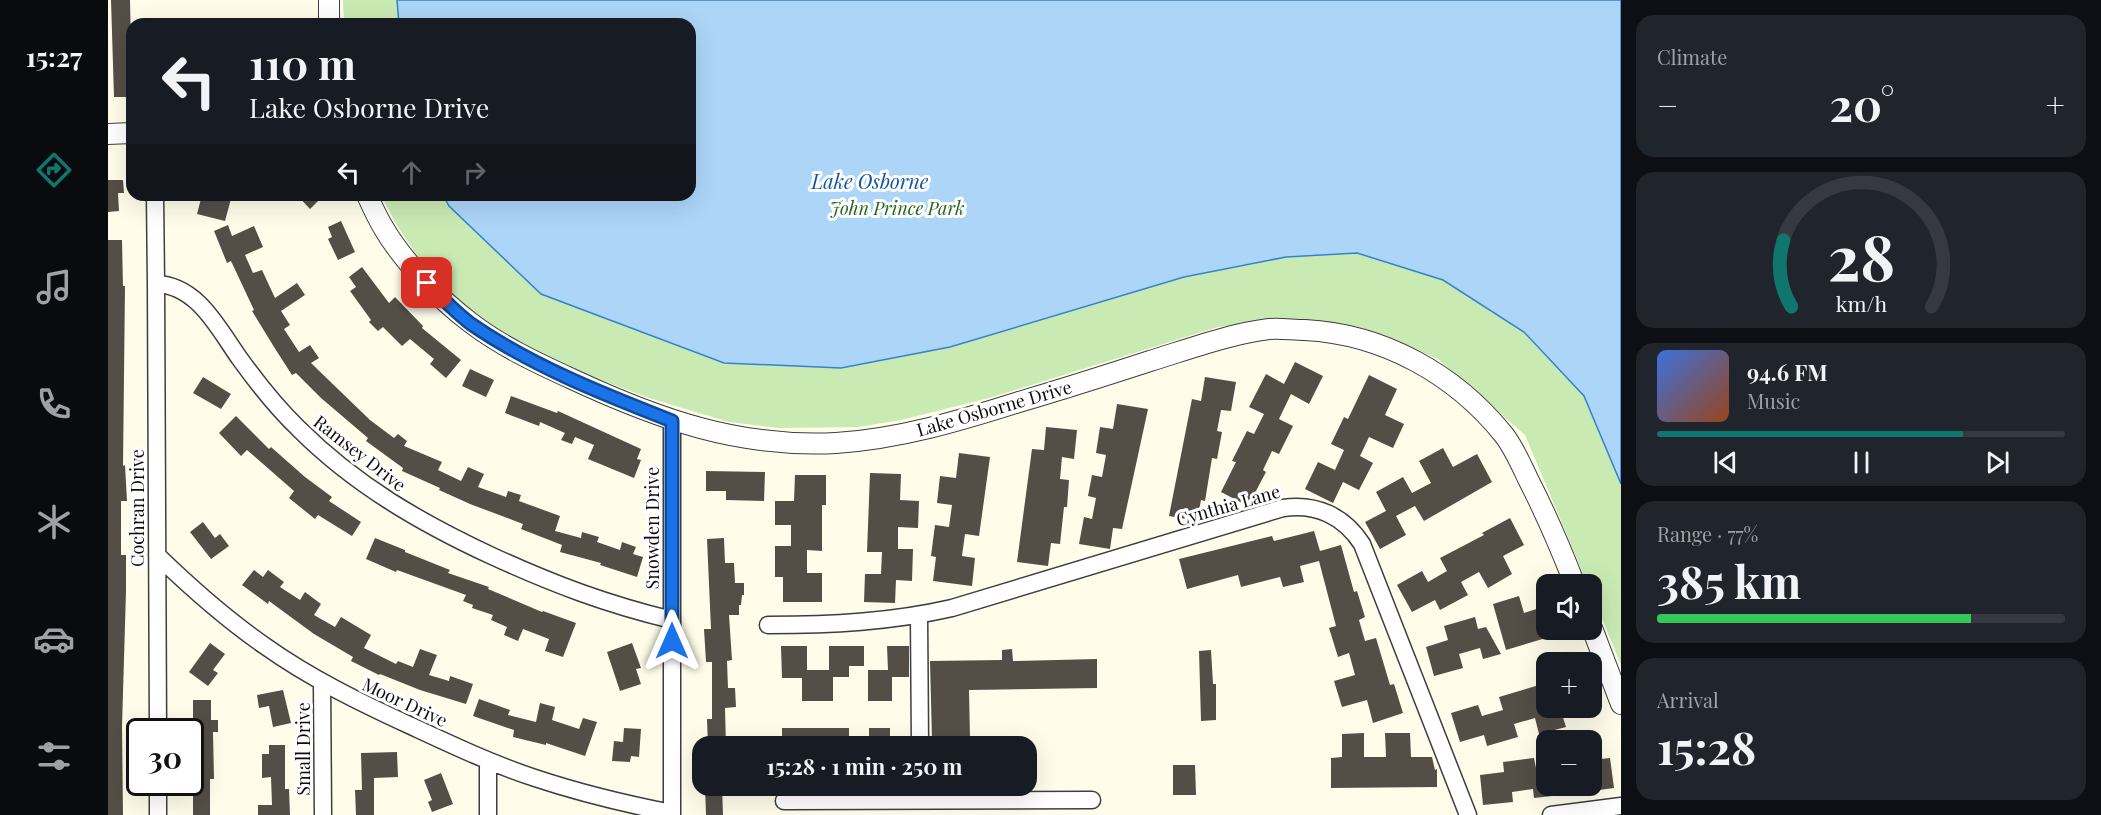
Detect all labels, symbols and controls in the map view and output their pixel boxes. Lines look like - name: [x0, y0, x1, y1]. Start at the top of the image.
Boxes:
- text: 110 m: [249, 35, 356, 91]
- text: 15:27: [26, 38, 82, 74]
- icon: left: [150, 42, 228, 120]
- text: Climate: [1657, 43, 1727, 70]
- text: 20°: [1830, 73, 1894, 133]
- text: −: [1657, 82, 1678, 126]
- text: +: [2046, 82, 2065, 126]
- text: Lake Osborne Drive: [249, 89, 489, 125]
- icon: directions: [33, 149, 75, 191]
- icon: left: [332, 156, 365, 189]
- icon: ahead: [395, 156, 428, 189]
- icon: right: [458, 156, 491, 189]
- water label: Lake Osborne: [811, 167, 929, 194]
- park label: John Prince Park: [830, 196, 964, 220]
- text: 28: [1827, 213, 1895, 297]
- pin: [401, 257, 452, 308]
- icon: music: [33, 266, 75, 308]
- icon: arrive: [410, 266, 443, 299]
- text: km/h: [1835, 290, 1887, 318]
- text: 94.6 FM: [1747, 357, 1828, 387]
- street label: Lake Osborne Drive: [914, 374, 1074, 442]
- icon: phone: [33, 383, 75, 425]
- text: Music: [1747, 387, 1800, 414]
- street label: Ramsey Drive: [309, 409, 411, 497]
- icon: previous: [1709, 446, 1742, 479]
- icon: pause: [1845, 446, 1878, 479]
- icon: next: [1981, 446, 2014, 479]
- street label: Cochran Drive: [125, 449, 149, 567]
- street label: Snowden Drive: [640, 467, 664, 589]
- street label: Cynthia Lane: [1173, 479, 1283, 531]
- icon: climate: [33, 501, 75, 543]
- text: Range · 77%: [1657, 520, 1758, 547]
- text: 385 km: [1657, 550, 1801, 610]
- map controls: [1536, 574, 1602, 796]
- button: sound: [1536, 574, 1602, 640]
- position arrow: [640, 609, 704, 673]
- icon: car: [33, 618, 75, 660]
- button: +: [1536, 652, 1602, 718]
- street label: Moor Drive: [359, 672, 451, 732]
- text: Arrival: [1657, 686, 1719, 713]
- street label: Small Drive: [291, 702, 315, 796]
- text: 15:28: [1657, 716, 1756, 776]
- speed limit sign: 30: [126, 718, 204, 796]
- button: −: [1536, 730, 1602, 796]
- icon: filters: [33, 735, 75, 777]
- text: 15:28 · 1 min · 250 m: [767, 751, 962, 781]

